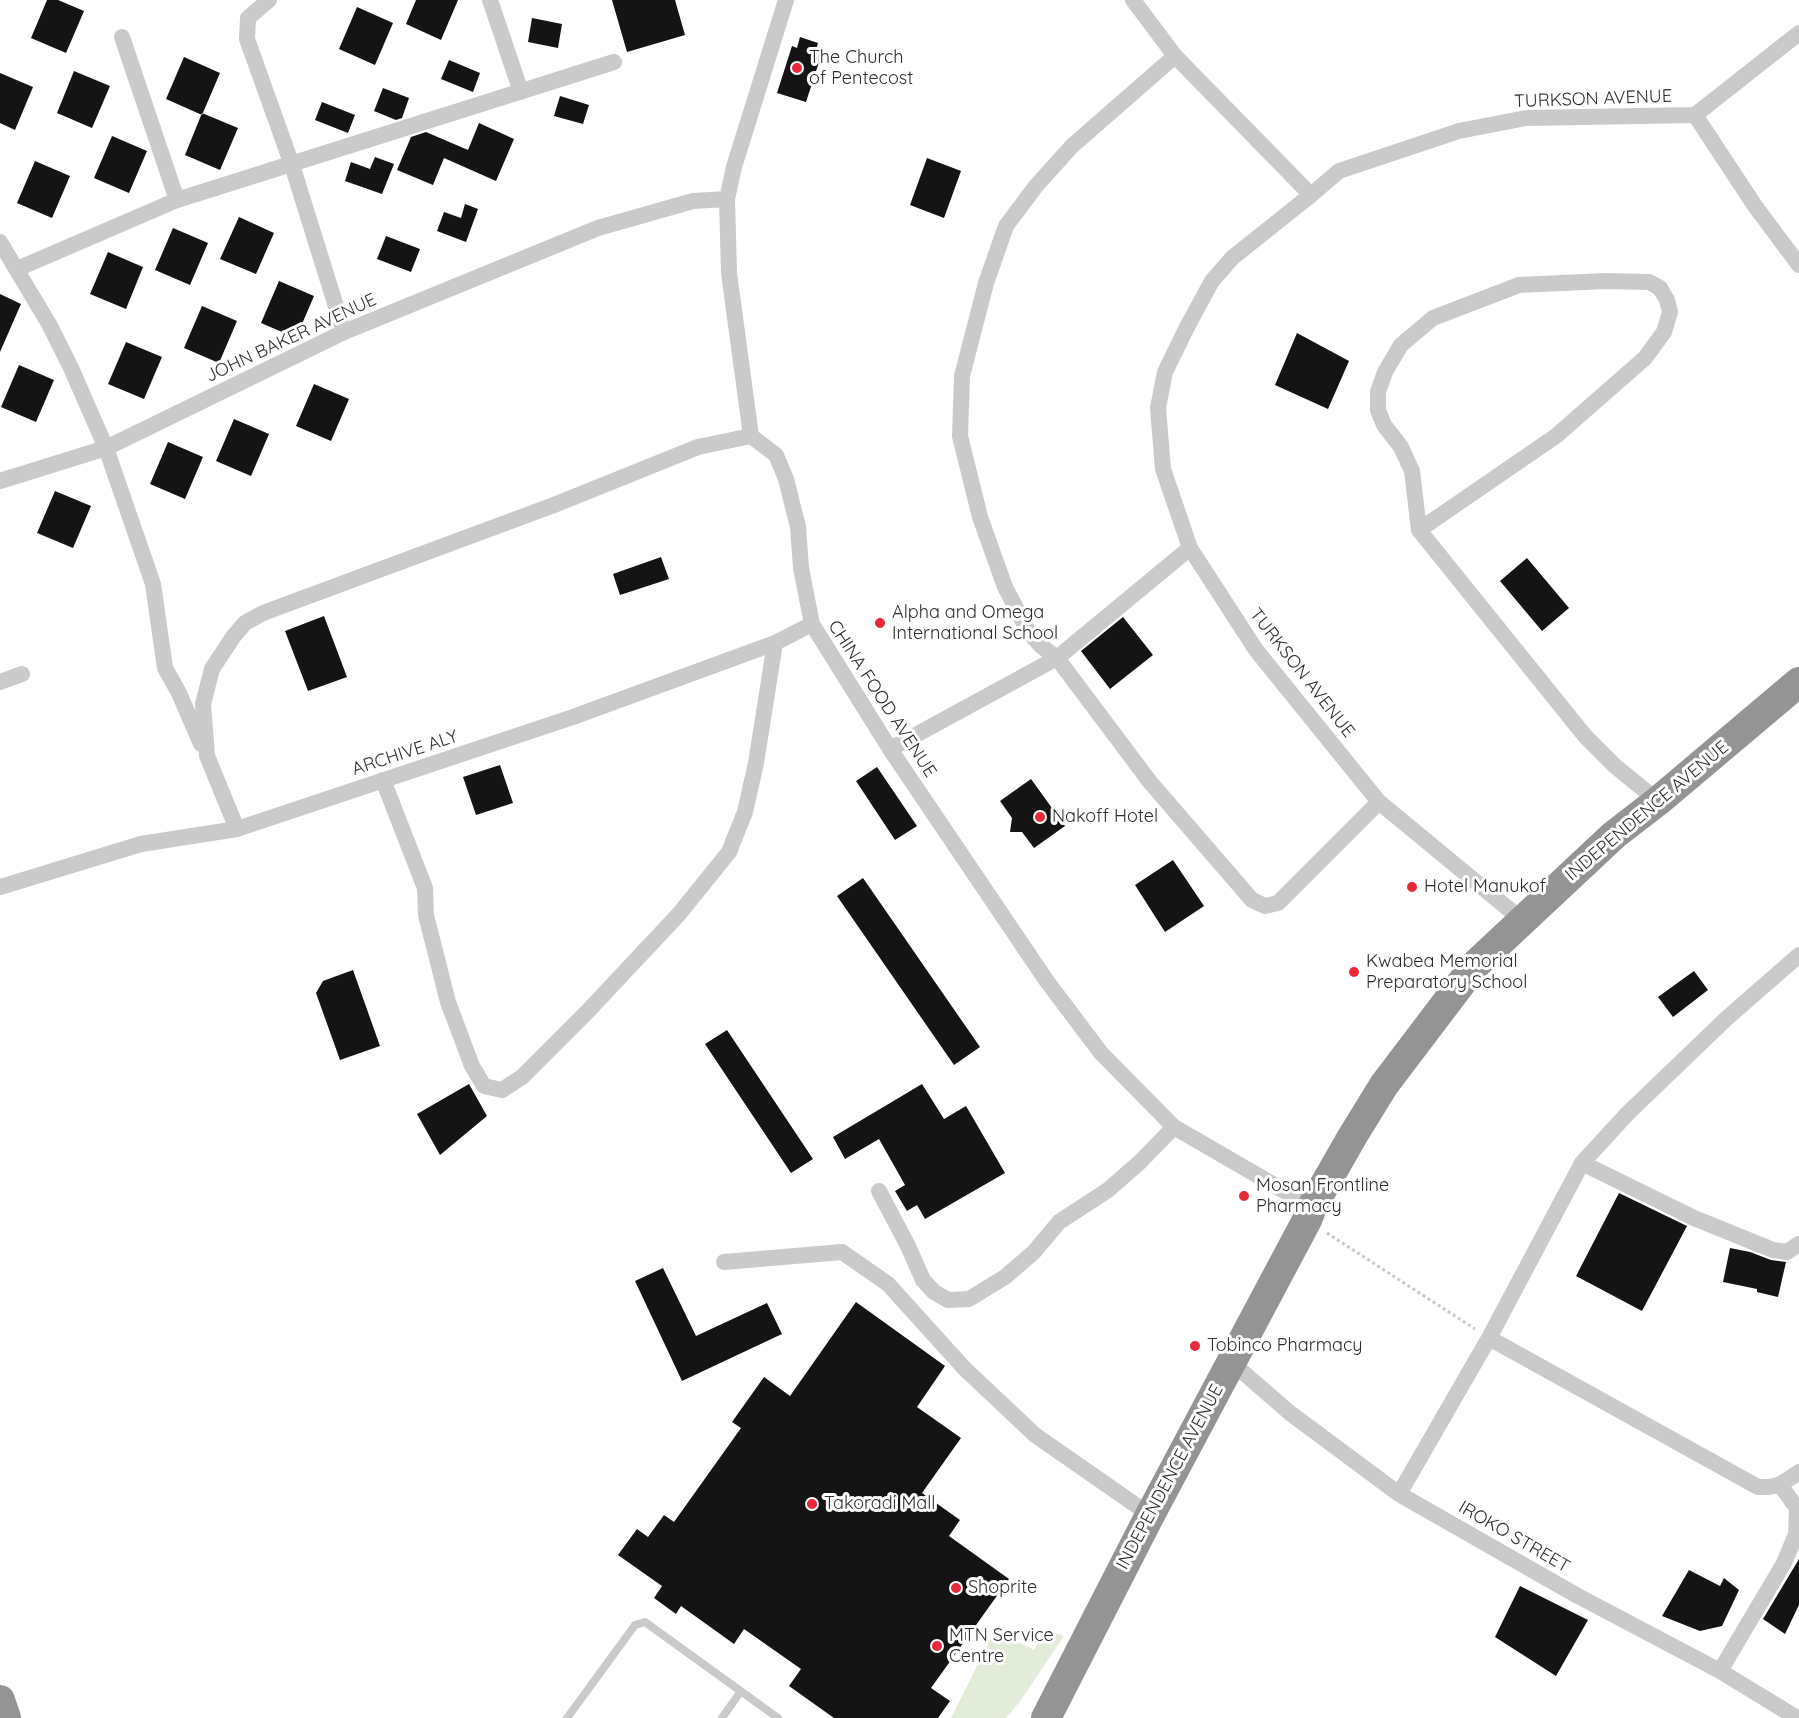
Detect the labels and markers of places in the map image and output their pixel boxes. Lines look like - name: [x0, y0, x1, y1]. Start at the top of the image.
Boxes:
- place label: The Church of Pentecost: [809, 47, 913, 90]
- marker: The Church of Pentecost: [790, 61, 804, 75]
- place label: Alpha and Omega International School: [892, 602, 1058, 644]
- marker: Alpha and Omega International School: [873, 616, 887, 630]
- place label: Nakoff Hotel: [1052, 806, 1158, 828]
- marker: Nakoff Hotel: [1033, 810, 1047, 824]
- place label: Hotel Manukof: [1424, 876, 1546, 898]
- marker: Hotel Manukof: [1405, 880, 1419, 894]
- place label: Kwabea Memorial Preparatory School: [1366, 951, 1527, 994]
- marker: Kwabea Memorial Preparatory School: [1347, 965, 1361, 979]
- place label: Mosan Frontline Pharmacy: [1256, 1175, 1389, 1218]
- marker: Mosan Frontline Pharmacy: [1237, 1189, 1251, 1203]
- place label: Tobinco Pharmacy: [1207, 1335, 1363, 1357]
- marker: Tobinco Pharmacy: [1188, 1339, 1202, 1353]
- place label: Takoradi Mall: [824, 1493, 935, 1515]
- marker: Takoradi Mall: [805, 1497, 819, 1511]
- place label: Shoprite: [968, 1577, 1037, 1599]
- marker: Shoprite: [949, 1581, 963, 1595]
- place label: MTN Service Centre: [949, 1625, 1054, 1668]
- marker: MTN Service Centre: [930, 1639, 944, 1653]

